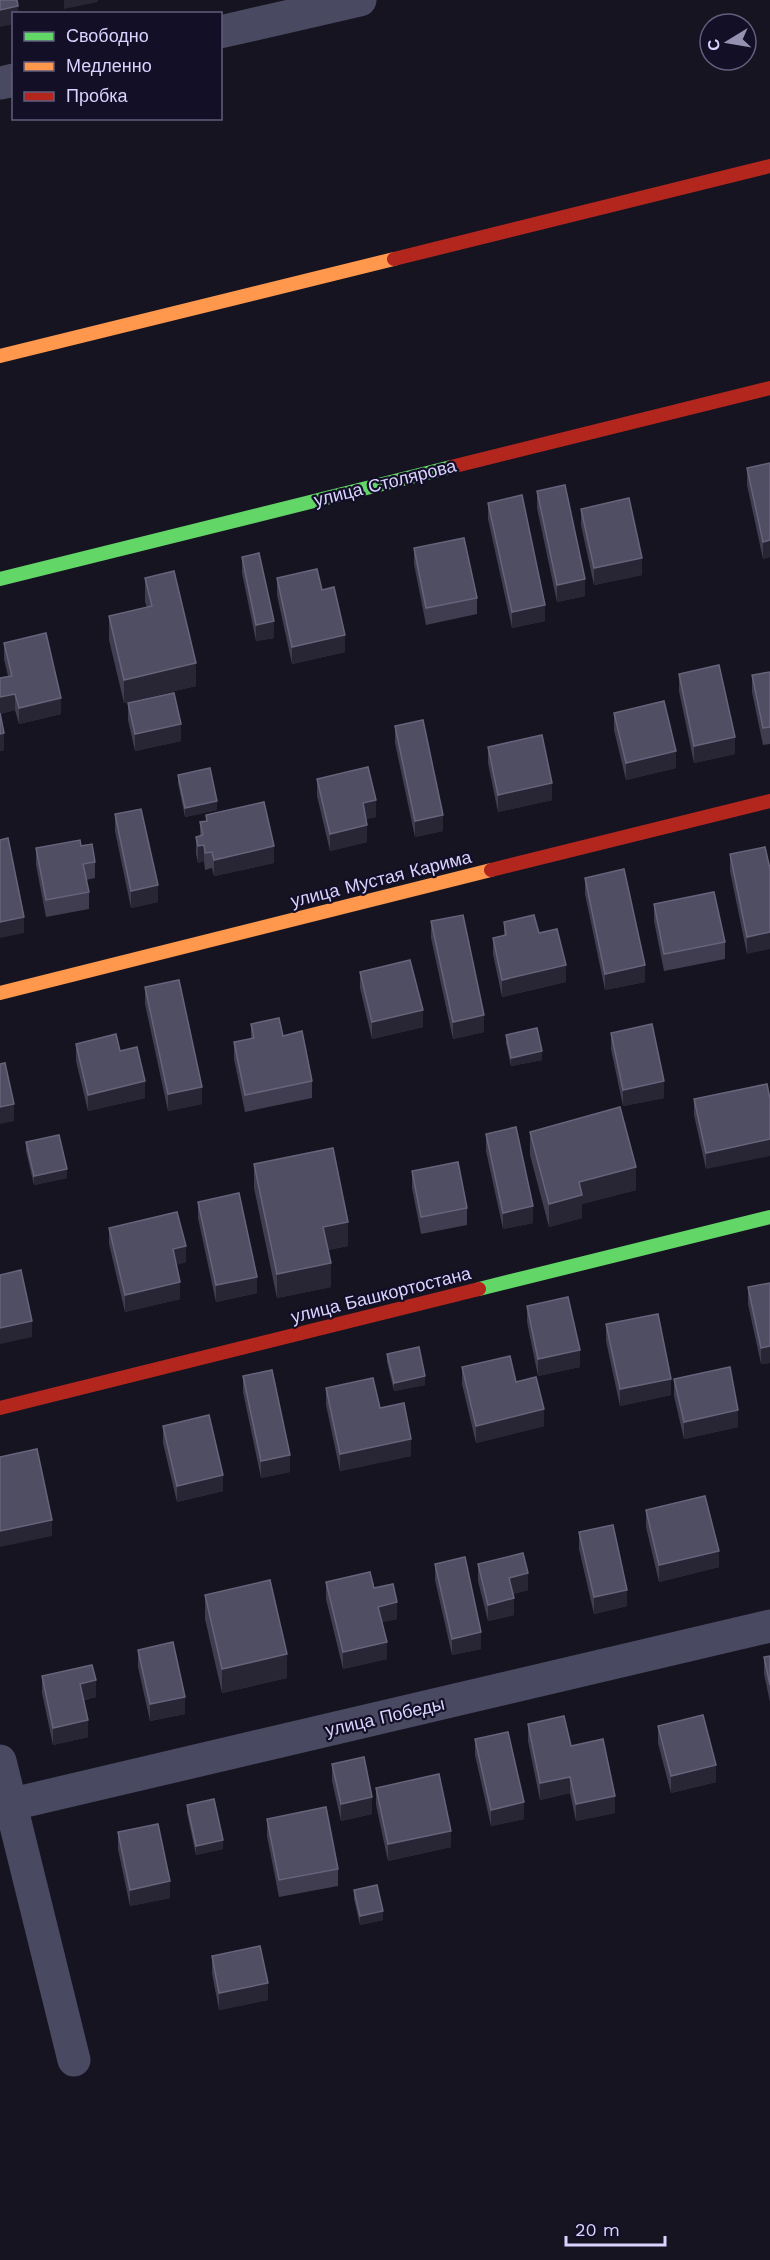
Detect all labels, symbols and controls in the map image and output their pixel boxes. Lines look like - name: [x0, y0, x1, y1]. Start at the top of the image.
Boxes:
- legend: [12, 12, 222, 120]
- north arrow: [698, 12, 758, 72]
- text: Свободно: [66, 25, 149, 46]
- text: С: [703, 37, 724, 52]
- text: Медленно: [66, 55, 152, 76]
- text: Пробка: [66, 85, 129, 106]
- street label: улица Столярова: [312, 454, 459, 510]
- street label: улица Мустая Карима: [288, 846, 474, 911]
- street label: улица Башкортостана: [289, 1262, 474, 1327]
- street label: улица Победы: [323, 1693, 447, 1740]
- scale bar: [566, 2209, 665, 2247]
- text: 20 m: [575, 2219, 620, 2240]

